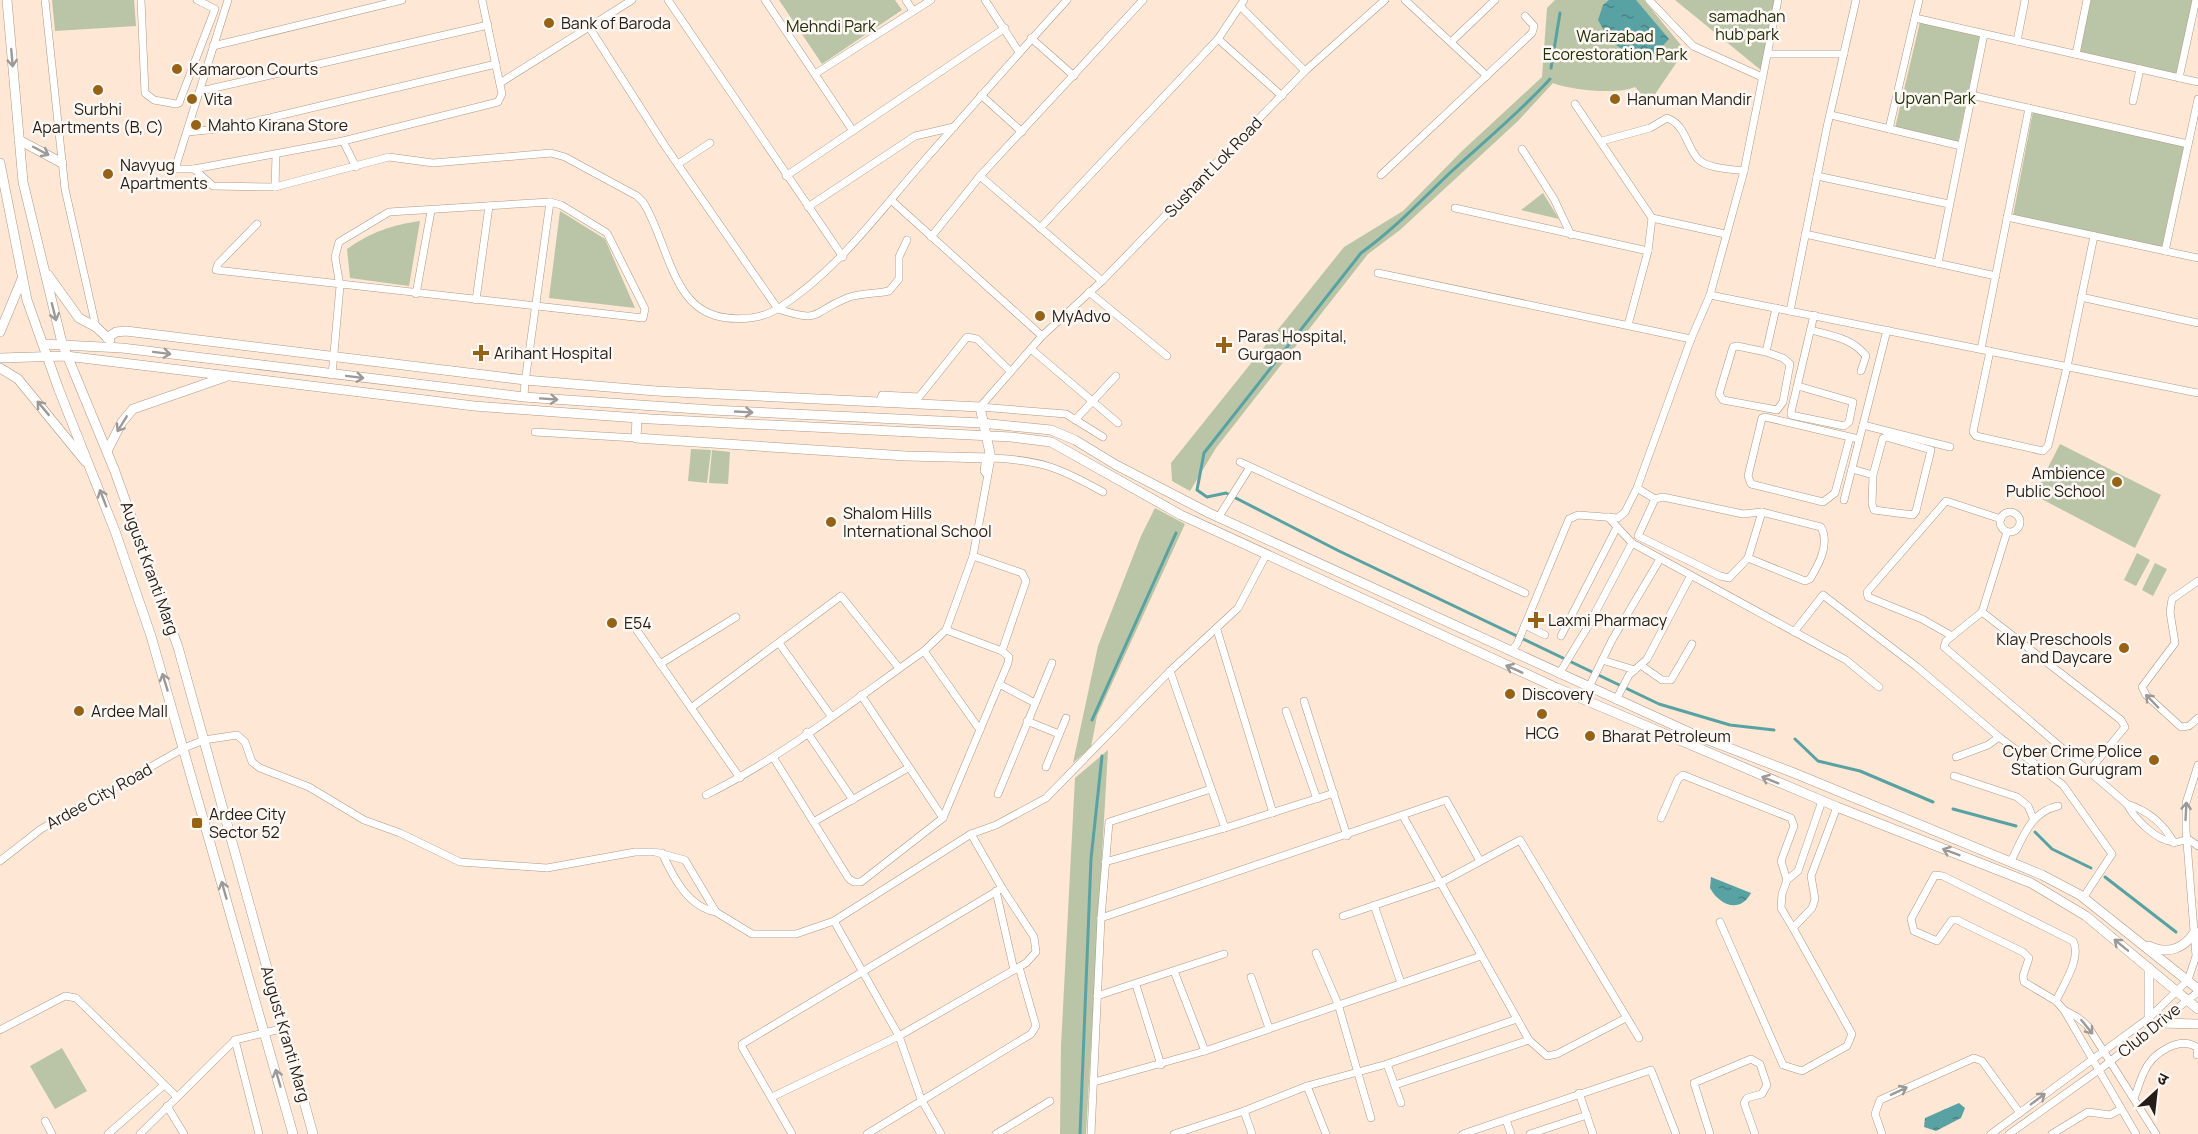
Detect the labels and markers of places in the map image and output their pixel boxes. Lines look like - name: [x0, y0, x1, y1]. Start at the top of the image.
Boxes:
- place label: Bank of Baroda: [561, 12, 671, 34]
- marker: Bank of Baroda: [542, 16, 556, 30]
- place label: Kamaroon Courts: [189, 58, 318, 80]
- marker: Kamaroon Courts: [170, 62, 184, 76]
- marker: Surbhi Apartments (B, C): [91, 83, 105, 97]
- place label: Vita: [204, 88, 232, 110]
- place label: Hanuman Mandir: [1627, 88, 1752, 110]
- marker: Vita: [185, 92, 199, 106]
- marker: Hanuman Mandir: [1608, 92, 1622, 106]
- place label: Surbhi Apartments (B, C): [32, 98, 164, 138]
- place label: Mahto Kirana Store: [208, 114, 348, 136]
- marker: Mahto Kirana Store: [189, 118, 203, 132]
- place label: Navyug Apartments: [120, 154, 208, 194]
- marker: Navyug Apartments: [101, 167, 115, 181]
- place label: MyAdvo: [1052, 305, 1111, 327]
- marker: MyAdvo: [1033, 309, 1047, 323]
- place label: Paras Hospital, Gurgaon: [1238, 325, 1347, 365]
- marker: Paras Hospital, Gurgaon: [1215, 336, 1233, 354]
- place label: Arihant Hospital: [494, 342, 612, 364]
- marker: Arihant Hospital: [472, 344, 490, 362]
- place label: Ambience Public School: [2006, 462, 2105, 502]
- marker: Ambience Public School: [2110, 475, 2124, 489]
- place label: Shalom Hills International School: [843, 502, 992, 542]
- marker: Shalom Hills International School: [824, 515, 838, 529]
- place label: Laxmi Pharmacy: [1548, 609, 1668, 631]
- place label: E54: [624, 612, 652, 634]
- marker: Laxmi Pharmacy: [1529, 613, 1543, 627]
- marker: E54: [605, 616, 619, 630]
- place label: Klay Preschools and Daycare: [1996, 628, 2112, 668]
- marker: Klay Preschools and Daycare: [2117, 641, 2131, 655]
- place label: Discovery: [1522, 683, 1594, 705]
- marker: Discovery: [1503, 687, 1517, 701]
- place label: Ardee Mall: [91, 700, 168, 722]
- marker: Ardee Mall: [72, 704, 86, 718]
- marker: HCG: [1535, 707, 1549, 721]
- place label: HCG: [1525, 722, 1559, 744]
- place label: Bharat Petroleum: [1602, 725, 1731, 747]
- marker: Bharat Petroleum: [1583, 729, 1597, 743]
- place label: Cyber Crime Police Station Gurugram: [2003, 740, 2142, 780]
- marker: Cyber Crime Police Station Gurugram: [2147, 753, 2161, 767]
- place label: Ardee City Sector 52: [209, 803, 286, 843]
- marker: Ardee City Sector 52: [190, 816, 204, 830]

